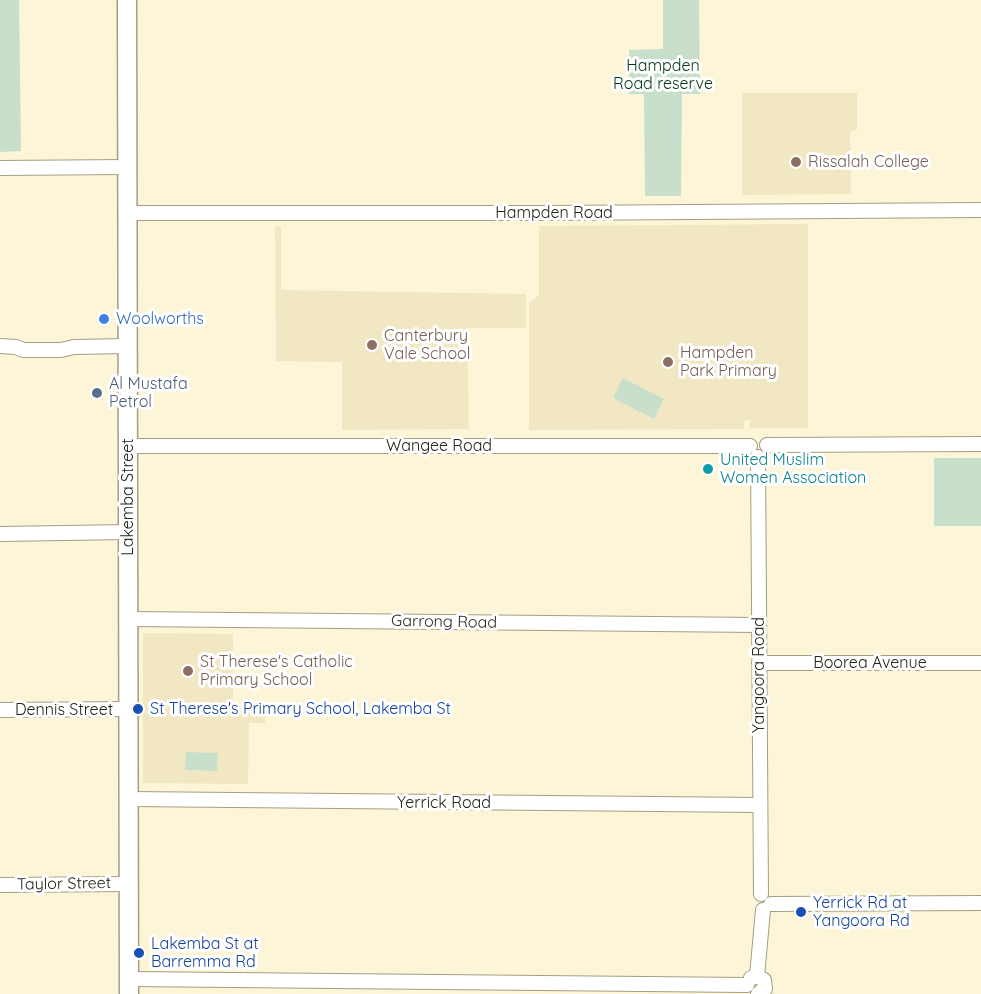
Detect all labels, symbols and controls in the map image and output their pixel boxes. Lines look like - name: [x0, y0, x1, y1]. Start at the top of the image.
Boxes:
- park label: Hampden Road reserve: [613, 56, 713, 94]
- place label: Rissalah College: [808, 152, 929, 172]
- marker: Rissalah College: [789, 155, 803, 169]
- street label: Hampden Road: [495, 203, 613, 223]
- place label: Woolworths: [116, 309, 204, 329]
- marker: Woolworths: [97, 312, 111, 326]
- place label: Canterbury Vale School: [384, 326, 470, 364]
- marker: Canterbury Vale School: [365, 338, 379, 352]
- place label: Hampden Park Primary: [680, 343, 777, 381]
- marker: Hampden Park Primary: [661, 355, 675, 369]
- place label: Al Mustafa Petrol: [109, 374, 188, 412]
- marker: Al Mustafa Petrol: [90, 386, 104, 400]
- street label: Wangee Road: [386, 436, 492, 456]
- street label: Lakemba Street: [118, 438, 138, 556]
- place label: United Muslim Women Association: [720, 450, 866, 488]
- marker: United Muslim Women Association: [701, 462, 715, 476]
- street label: Garrong Road: [391, 611, 497, 633]
- street label: Yangoora Road: [749, 617, 769, 733]
- place label: St Therese's Catholic Primary School: [200, 652, 353, 690]
- street label: Boorea Avenue: [813, 653, 927, 673]
- marker: St Therese's Catholic Primary School: [181, 664, 195, 678]
- place label: St Therese's Primary School, Lakemba St: [150, 699, 451, 719]
- street label: Dennis Street: [15, 700, 113, 720]
- marker: St Therese's Primary School, Lakemba St: [131, 702, 145, 716]
- street label: Yerrick Road: [397, 793, 491, 813]
- street label: Taylor Street: [17, 874, 111, 894]
- place label: Yerrick Rd at Yangoora Rd: [813, 893, 910, 931]
- marker: Yerrick Rd at Yangoora Rd: [794, 905, 808, 919]
- place label: Lakemba St at Barremma Rd: [151, 934, 259, 972]
- marker: Lakemba St at Barremma Rd: [132, 946, 146, 960]

